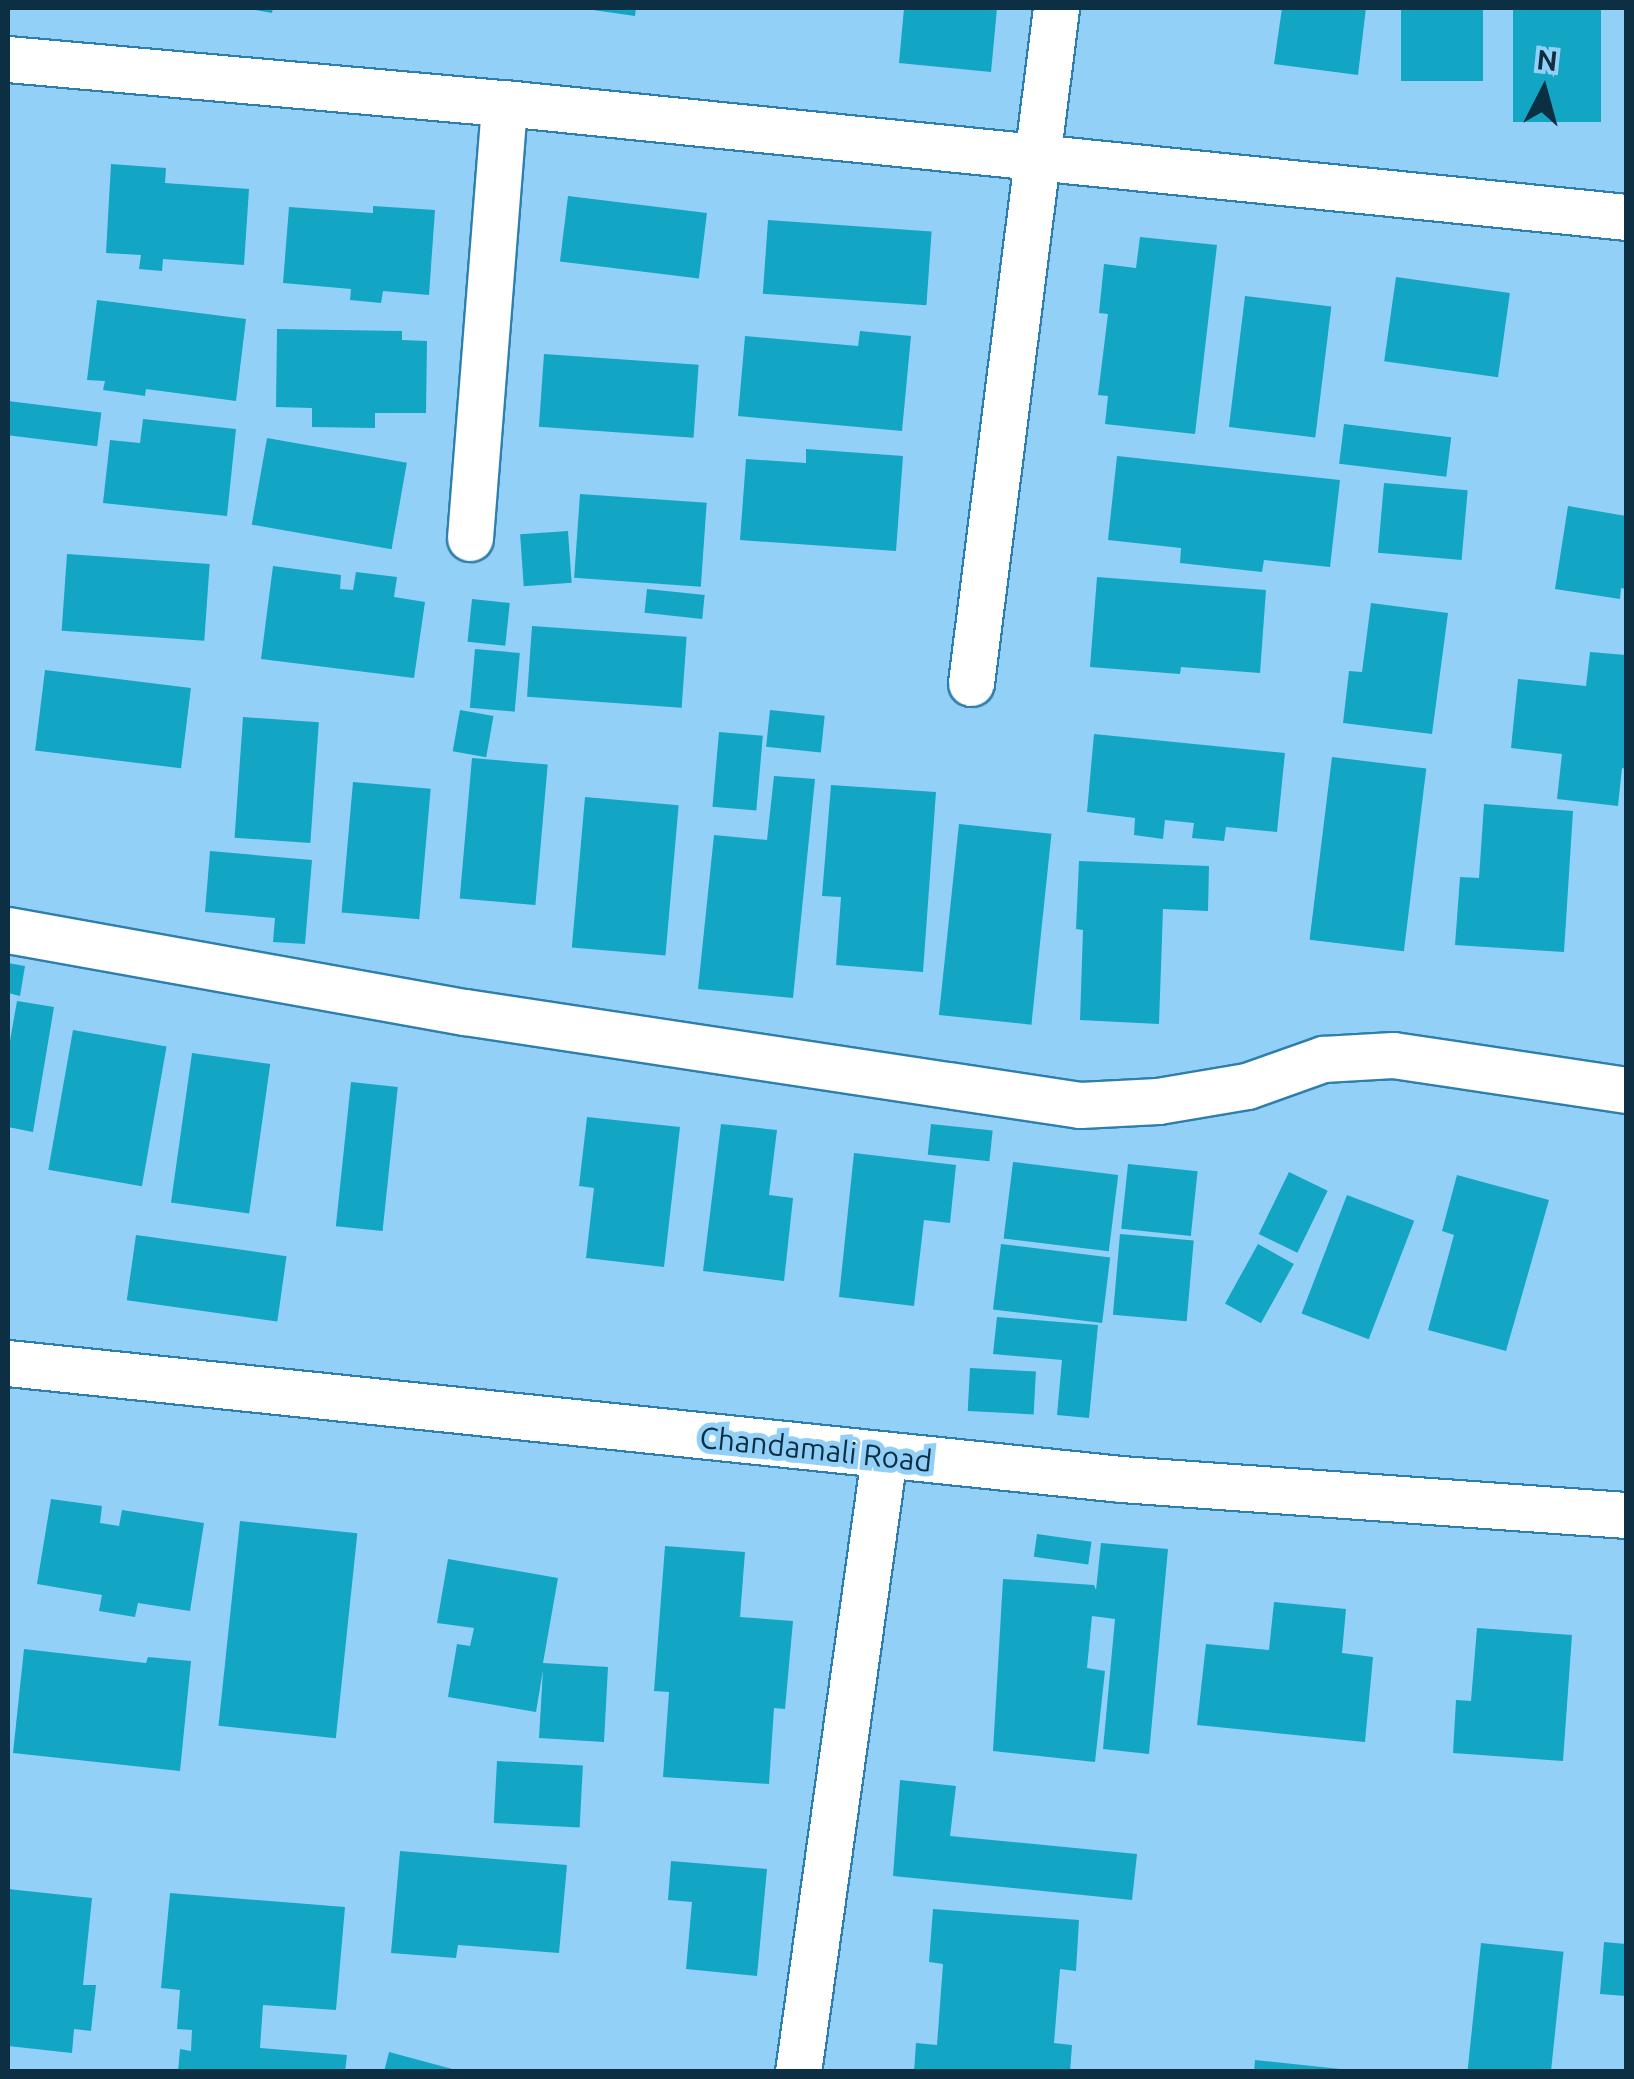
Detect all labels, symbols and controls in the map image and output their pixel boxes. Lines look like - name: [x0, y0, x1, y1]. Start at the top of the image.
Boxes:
- north arrow: [1494, 40, 1594, 140]
- text: N: [1535, 43, 1559, 76]
- street label: Chandamali Road: [698, 1419, 934, 1479]

